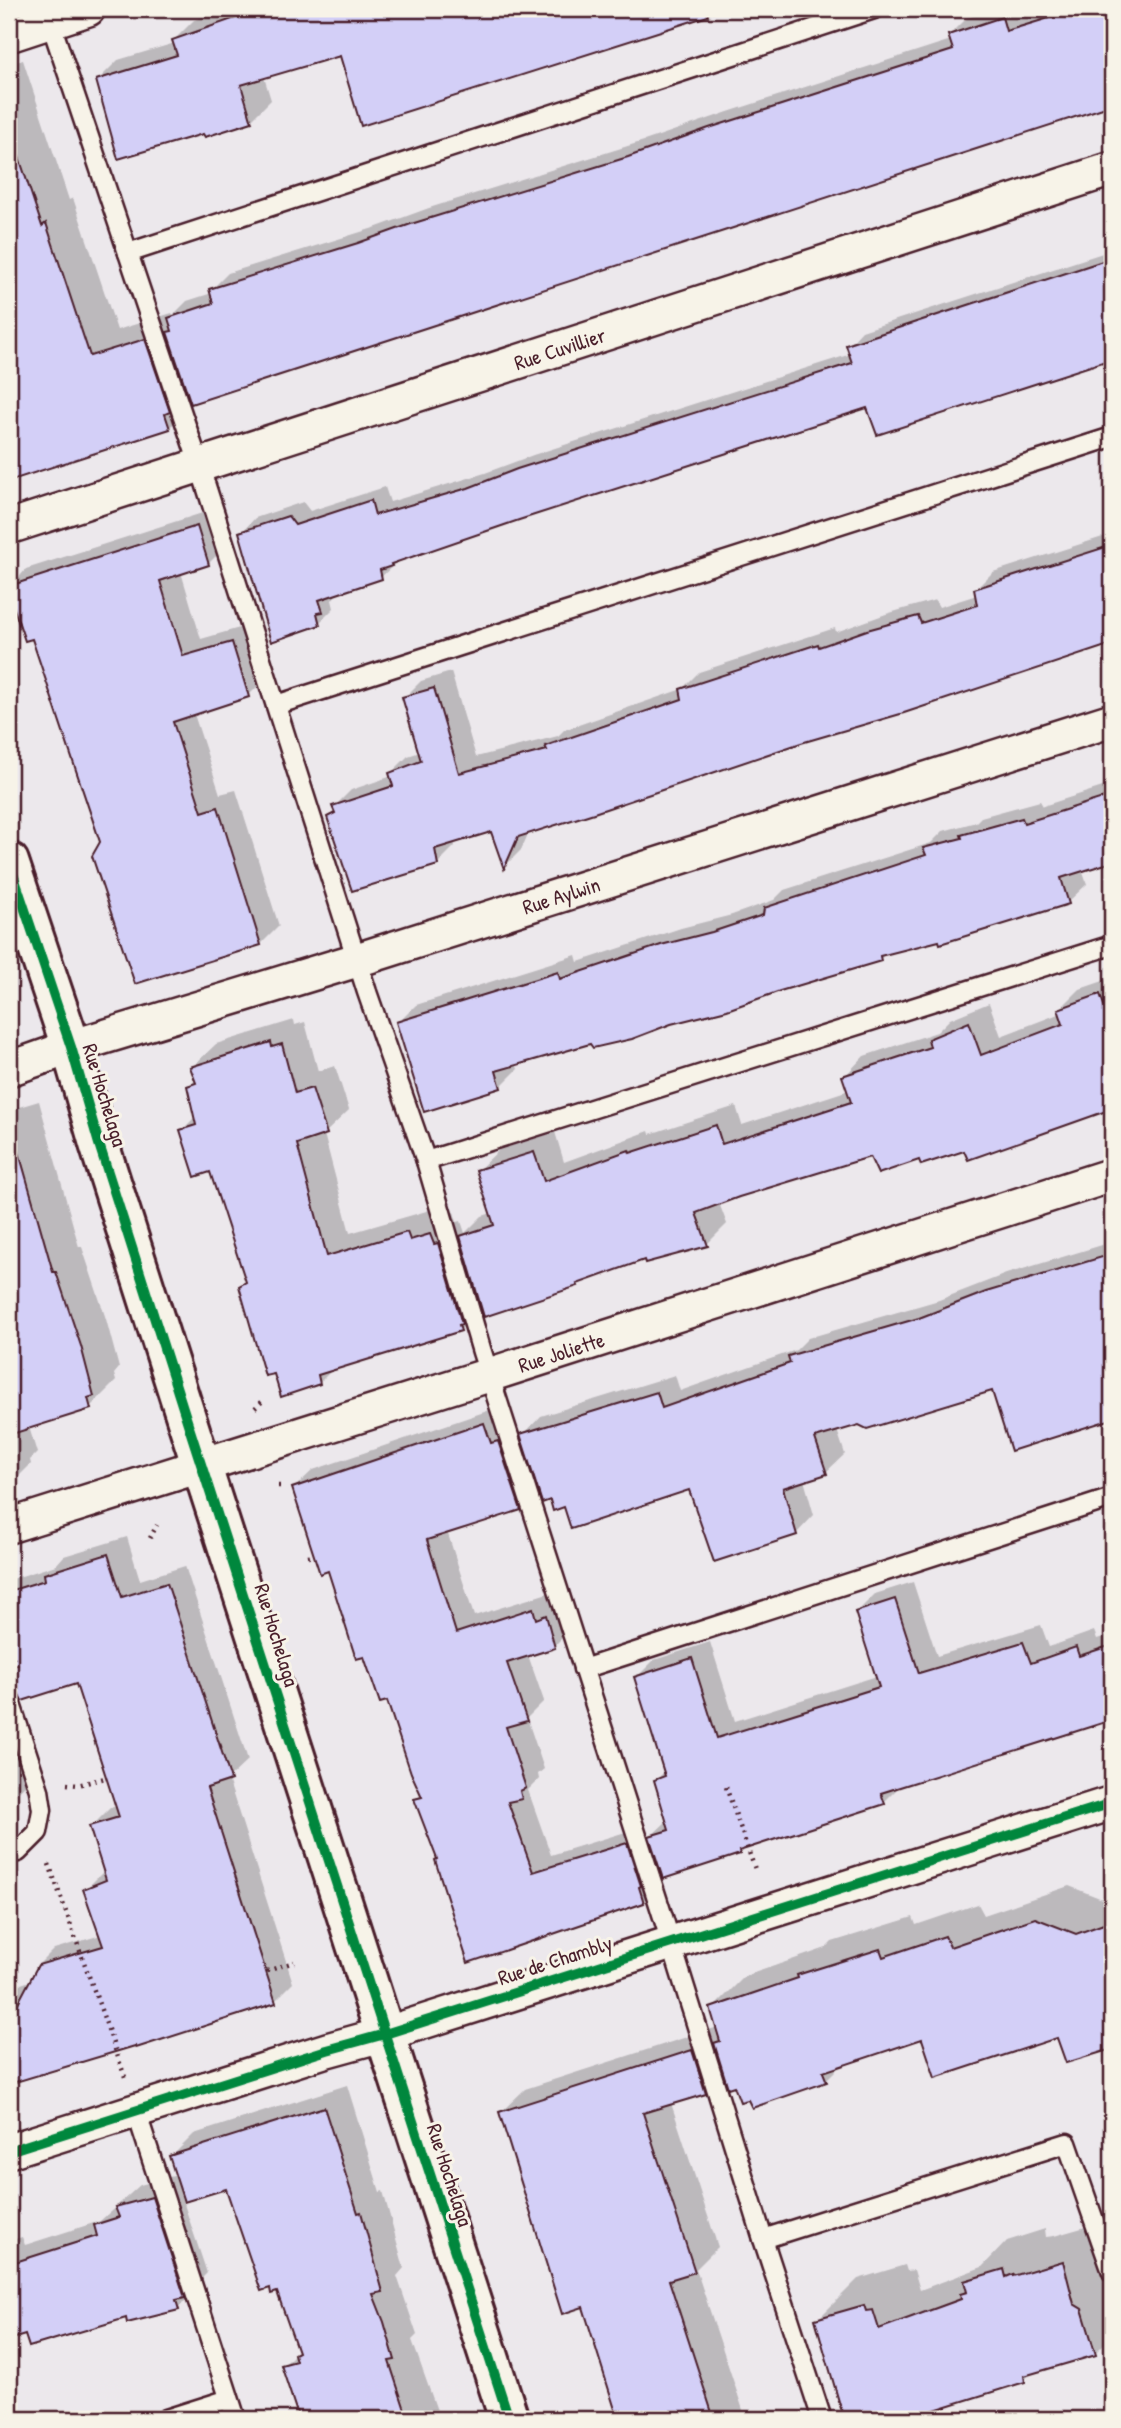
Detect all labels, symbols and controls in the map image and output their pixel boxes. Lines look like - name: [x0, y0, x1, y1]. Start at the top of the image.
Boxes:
- street label: Rue Cuvillier: [510, 320, 609, 377]
- street label: Rue Aylwin: [519, 869, 604, 921]
- street label: Rue Hochelaga: [76, 1040, 134, 1150]
- street label: Rue Joliette: [514, 1324, 608, 1379]
- street label: Rue Hochelaga: [248, 1580, 306, 1690]
- street label: Rue de Chambly: [494, 1928, 616, 1992]
- street label: Rue Hochelaga: [420, 2120, 480, 2230]

